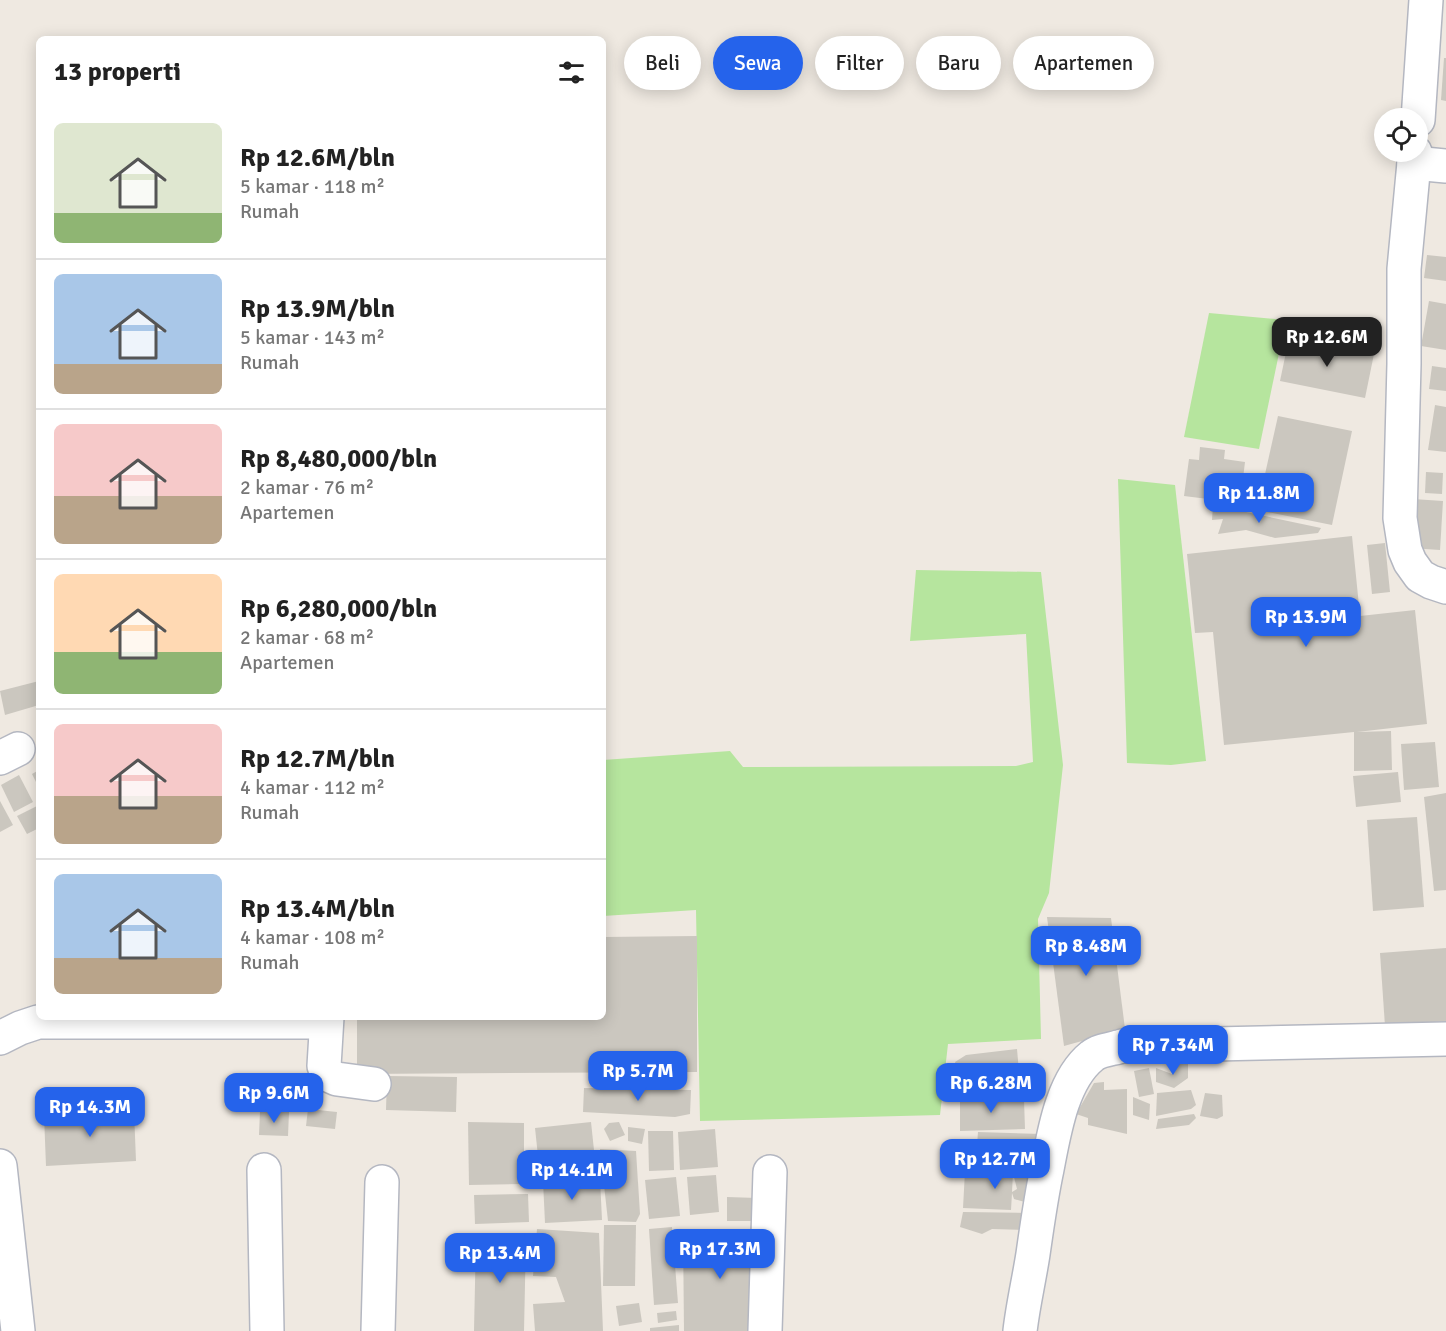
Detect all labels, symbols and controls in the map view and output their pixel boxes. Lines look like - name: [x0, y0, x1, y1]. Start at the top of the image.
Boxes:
- chip: Beli: [624, 36, 701, 90]
- chip: Sewa: [713, 36, 803, 90]
- chip: Filter: [815, 36, 904, 90]
- chip: Baru: [916, 36, 1001, 90]
- chip: Apartemen: [1013, 36, 1154, 90]
- text: 13 properti: [54, 56, 181, 88]
- icon: filters: [555, 56, 588, 89]
- map controls: [1374, 108, 1428, 162]
- button: locate: [1374, 108, 1428, 162]
- text: Rp 12.6M/bln: [240, 142, 395, 174]
- icon: home: [102, 147, 174, 219]
- text: 5 kamar · 118 m²: [240, 174, 385, 199]
- text: Rumah: [240, 199, 300, 224]
- text: Rp 13.9M/bln: [240, 293, 395, 325]
- icon: home: [102, 298, 174, 370]
- pin: Rp 12.6M: [1265, 317, 1389, 368]
- text: Rp 12.6M: [1286, 324, 1368, 349]
- text: 5 kamar · 143 m²: [240, 325, 385, 350]
- text: Rumah: [240, 350, 300, 375]
- text: Rp 8,480,000/bln: [240, 443, 437, 475]
- icon: home: [102, 448, 174, 520]
- pin: Rp 11.8M: [1197, 473, 1321, 524]
- text: 2 kamar · 76 m²: [240, 475, 374, 500]
- text: Rp 11.8M: [1218, 480, 1300, 505]
- text: Apartemen: [240, 500, 334, 525]
- text: Rp 6,280,000/bln: [240, 593, 437, 625]
- pin: Rp 13.9M: [1244, 597, 1368, 648]
- icon: home: [102, 598, 174, 670]
- text: Rp 13.9M: [1265, 604, 1347, 629]
- text: 2 kamar · 68 m²: [240, 625, 374, 650]
- text: Apartemen: [240, 650, 334, 675]
- text: Rp 12.7M/bln: [240, 743, 395, 775]
- icon: home: [102, 748, 174, 820]
- text: 4 kamar · 112 m²: [240, 775, 385, 800]
- text: Rumah: [240, 800, 300, 825]
- text: Rp 13.4M/bln: [240, 893, 395, 925]
- icon: home: [102, 898, 174, 970]
- text: 4 kamar · 108 m²: [240, 925, 385, 950]
- pin: Rp 8.48M: [1024, 926, 1148, 977]
- text: Rp 8.48M: [1045, 933, 1127, 958]
- text: Rumah: [240, 950, 300, 975]
- pin: Rp 7.34M: [1111, 1025, 1235, 1076]
- text: Rp 7.34M: [1132, 1032, 1214, 1057]
- pin: Rp 5.7M: [583, 1051, 693, 1102]
- text: Rp 5.7M: [602, 1058, 674, 1083]
- pin: Rp 6.28M: [929, 1063, 1053, 1114]
- text: Rp 6.28M: [950, 1070, 1032, 1095]
- pin: Rp 9.6M: [219, 1073, 329, 1124]
- text: Rp 9.6M: [238, 1080, 310, 1105]
- pin: Rp 14.3M: [28, 1087, 152, 1138]
- text: Rp 14.3M: [49, 1094, 131, 1119]
- pin: Rp 12.7M: [933, 1139, 1057, 1190]
- text: Rp 12.7M: [954, 1146, 1036, 1171]
- pin: Rp 14.1M: [510, 1150, 634, 1201]
- text: Rp 14.1M: [531, 1157, 613, 1182]
- pin: Rp 17.3M: [658, 1229, 782, 1280]
- pin: Rp 13.4M: [438, 1233, 562, 1284]
- text: Rp 17.3M: [679, 1236, 761, 1261]
- text: Rp 13.4M: [459, 1240, 541, 1265]

